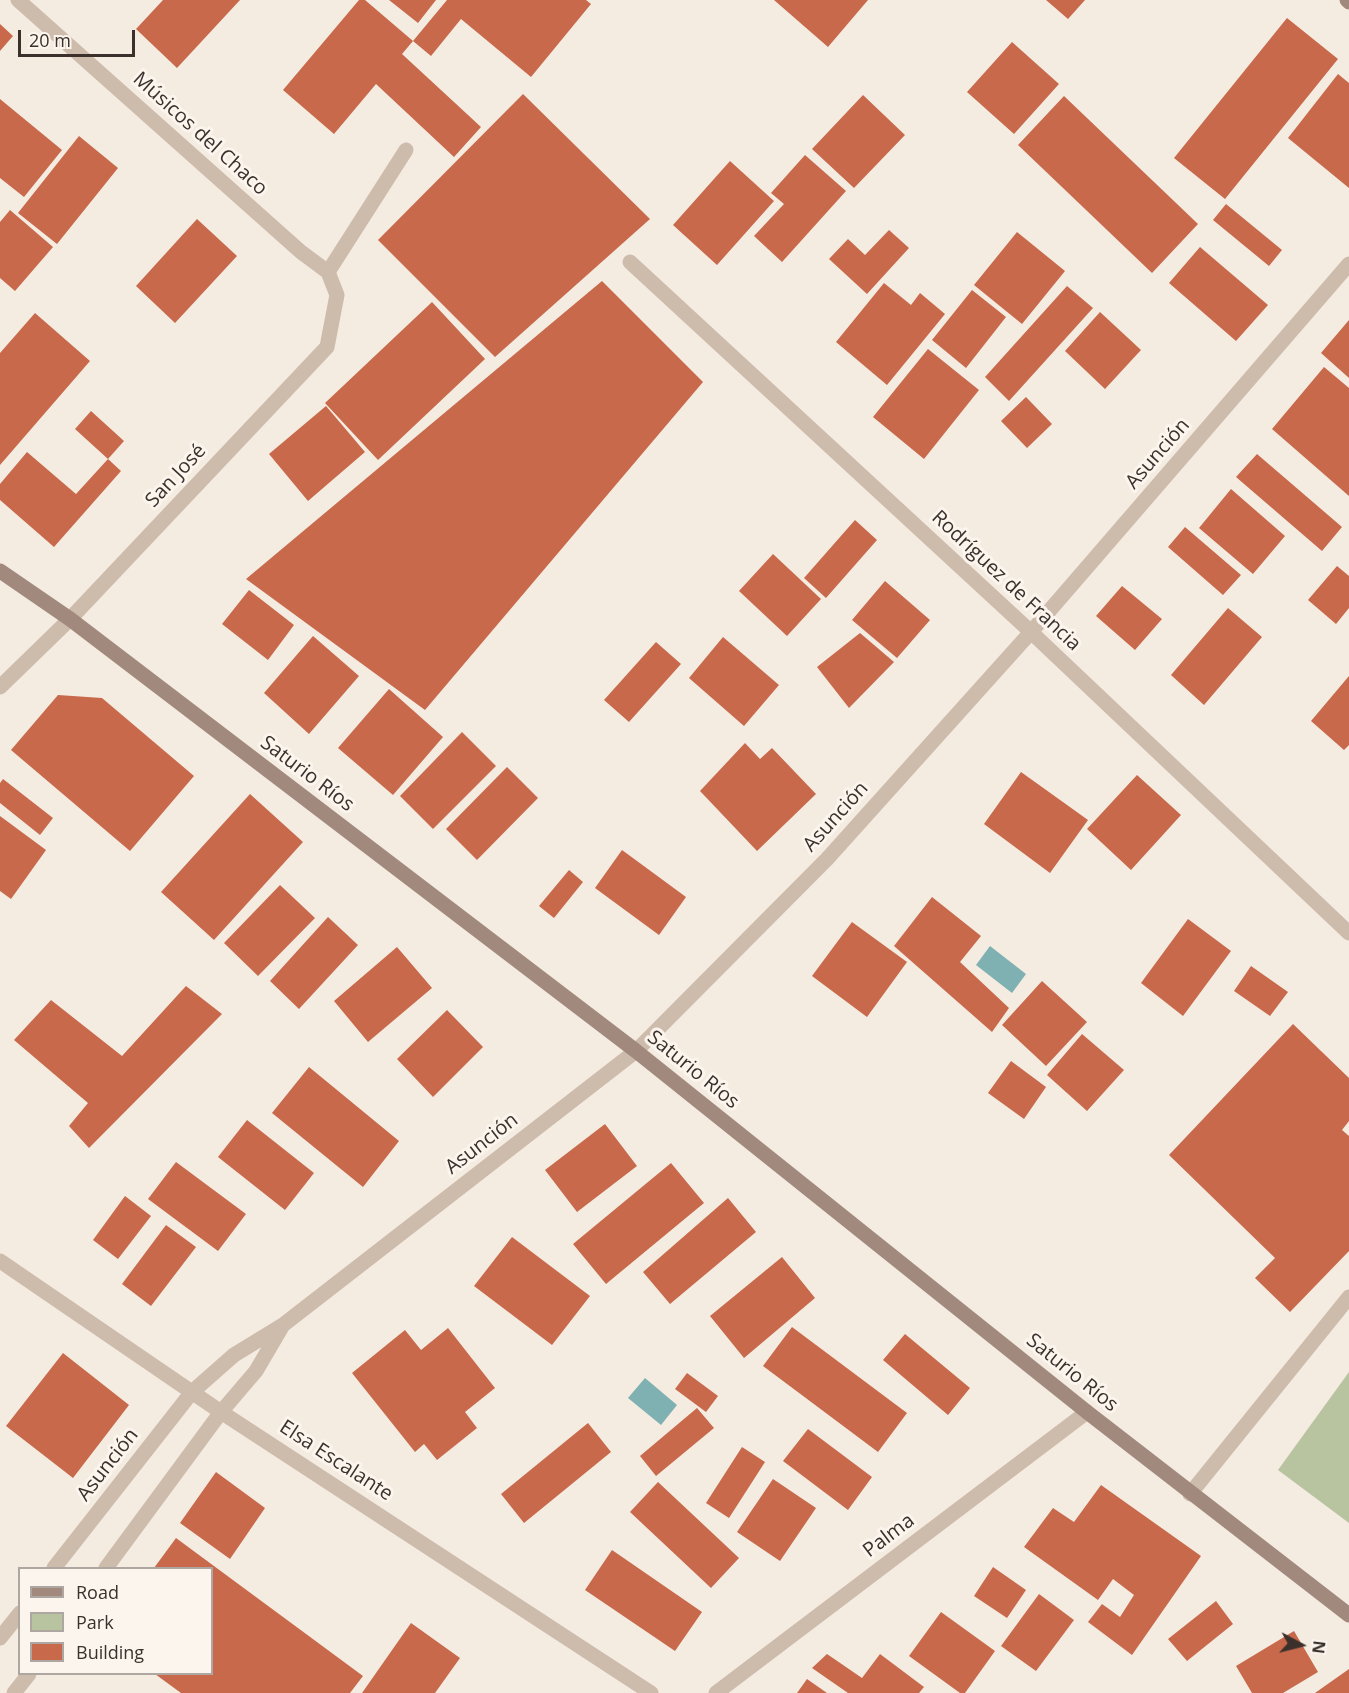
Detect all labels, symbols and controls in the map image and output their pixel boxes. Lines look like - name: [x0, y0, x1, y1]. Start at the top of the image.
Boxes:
- scale bar: [21, 18, 138, 56]
- text: 20 m: [29, 28, 71, 52]
- street label: Músicos del Chaco: [128, 67, 272, 201]
- street label: Asunción: [1121, 414, 1195, 494]
- street label: San José: [141, 439, 211, 513]
- street label: Rodríguez de Francia: [926, 506, 1086, 656]
- street label: Saturio Ríos: [256, 731, 358, 817]
- street label: Asunción: [798, 777, 874, 857]
- street label: Saturio Ríos: [642, 1026, 744, 1114]
- street label: Asunción: [441, 1108, 523, 1180]
- street label: Saturio Ríos: [1021, 1329, 1123, 1417]
- street label: Elsa Escalante: [275, 1415, 397, 1507]
- street label: Asunción: [72, 1424, 144, 1506]
- street label: Palma: [859, 1509, 919, 1563]
- legend: [18, 1567, 213, 1675]
- text: Road: [76, 1580, 119, 1604]
- text: Park: [76, 1610, 114, 1634]
- north arrow: [1271, 1615, 1331, 1675]
- text: N: [1307, 1639, 1331, 1655]
- text: Building: [76, 1640, 144, 1664]

